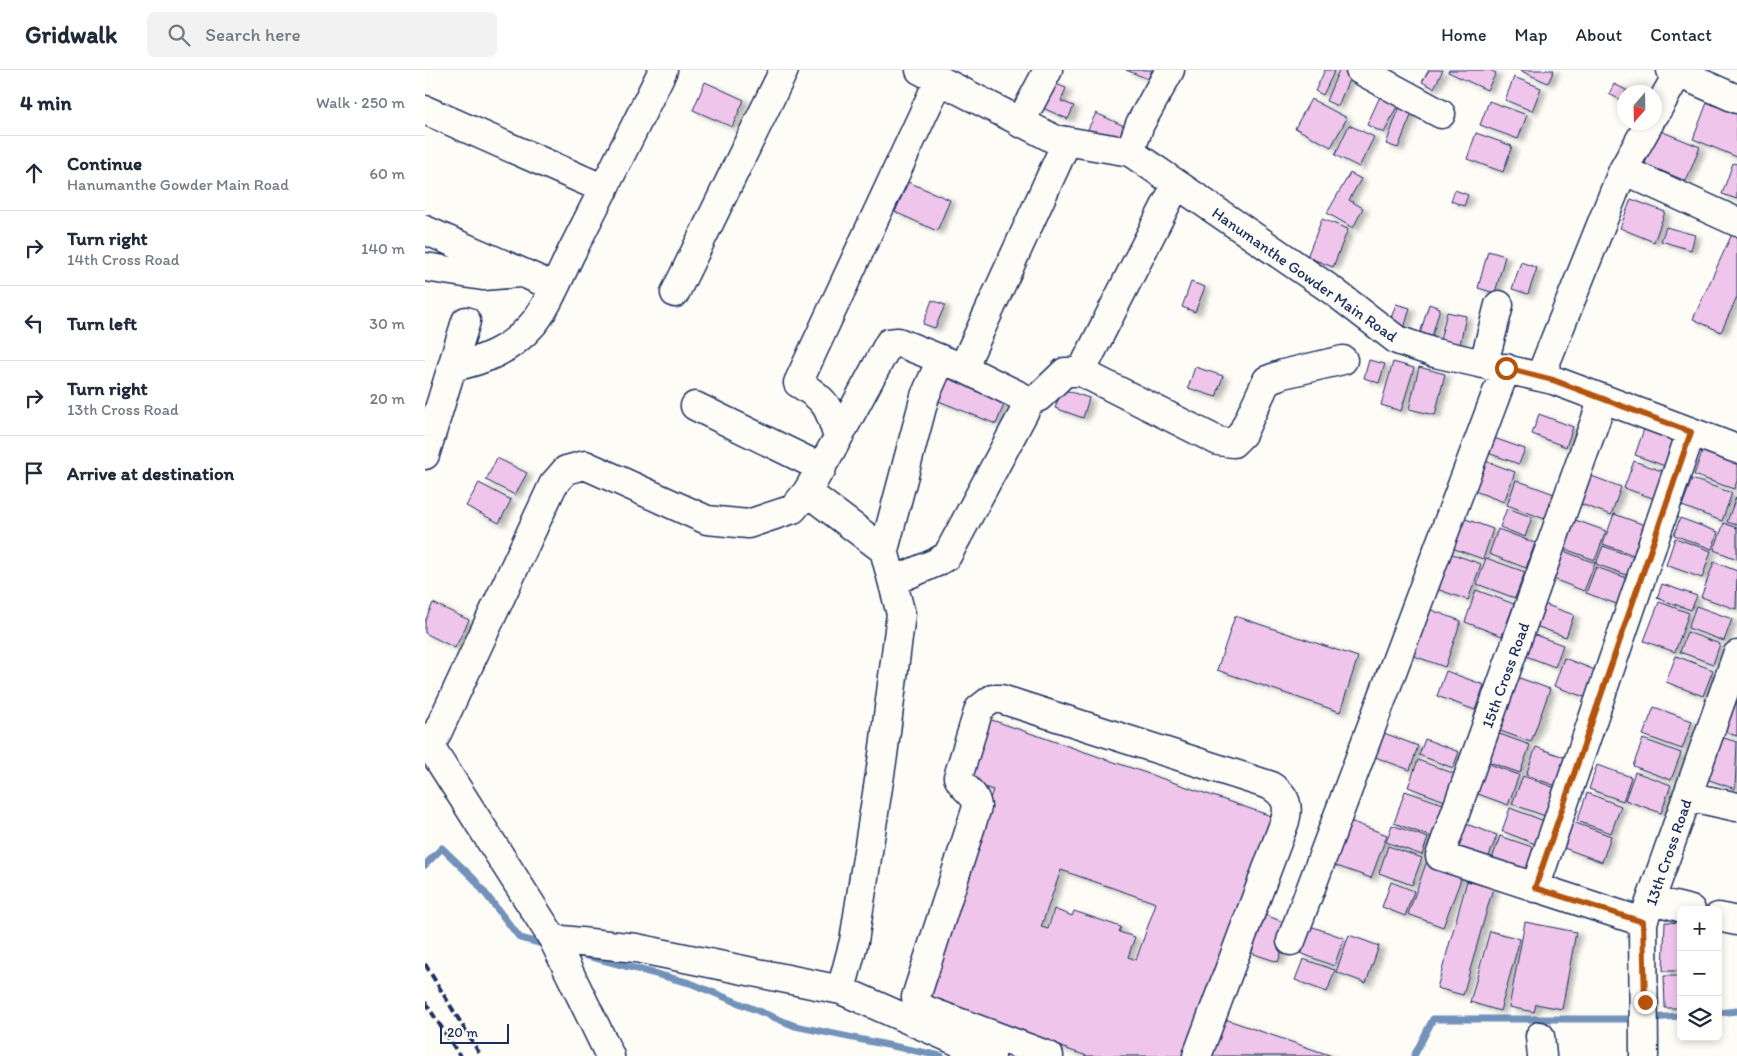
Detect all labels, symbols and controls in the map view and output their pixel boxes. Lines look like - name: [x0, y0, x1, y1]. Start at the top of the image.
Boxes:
- search box: [147, 12, 497, 57]
- text: Gridwalk: [25, 20, 117, 49]
- icon: search: [165, 21, 193, 49]
- text: Search here: [205, 23, 301, 46]
- text: Home: [1441, 24, 1487, 46]
- text: Map: [1515, 24, 1548, 46]
- text: About: [1576, 24, 1622, 46]
- text: Contact: [1650, 24, 1712, 46]
- north arrow: [1617, 85, 1662, 130]
- text: 4 min: [20, 90, 72, 115]
- text: Walk · 250 m: [316, 93, 405, 112]
- text: Continue: [67, 152, 142, 175]
- icon: ahead: [20, 159, 48, 187]
- text: 60 m: [370, 164, 405, 183]
- text: Hanumanthe Gowder Main Road: [67, 175, 289, 194]
- street label: Hanumanthe Gowder Main Road: [1208, 203, 1401, 346]
- text: Turn right: [67, 227, 148, 250]
- icon: right: [20, 234, 48, 262]
- text: 140 m: [361, 239, 405, 258]
- text: 14th Cross Road: [67, 250, 180, 269]
- icon: left: [20, 309, 48, 337]
- text: Turn left: [67, 312, 137, 335]
- text: 30 m: [369, 314, 405, 333]
- route start: [1495, 357, 1518, 380]
- text: Turn right: [67, 377, 148, 400]
- icon: right: [20, 384, 48, 412]
- text: 20 m: [370, 389, 405, 408]
- text: 13th Cross Road: [67, 400, 179, 419]
- icon: arrive: [20, 459, 48, 487]
- text: Arrive at destination: [67, 462, 234, 485]
- street label: 15th Cross Road: [1477, 619, 1534, 731]
- street label: 13th Cross Road: [1641, 796, 1696, 908]
- map controls: [1677, 906, 1722, 1041]
- button: +: [1677, 906, 1722, 951]
- button: −: [1677, 951, 1722, 996]
- route end: [1634, 991, 1657, 1014]
- button: layers: [1677, 996, 1722, 1041]
- scale bar: [440, 1021, 509, 1044]
- text: 20 m: [447, 1024, 478, 1041]

